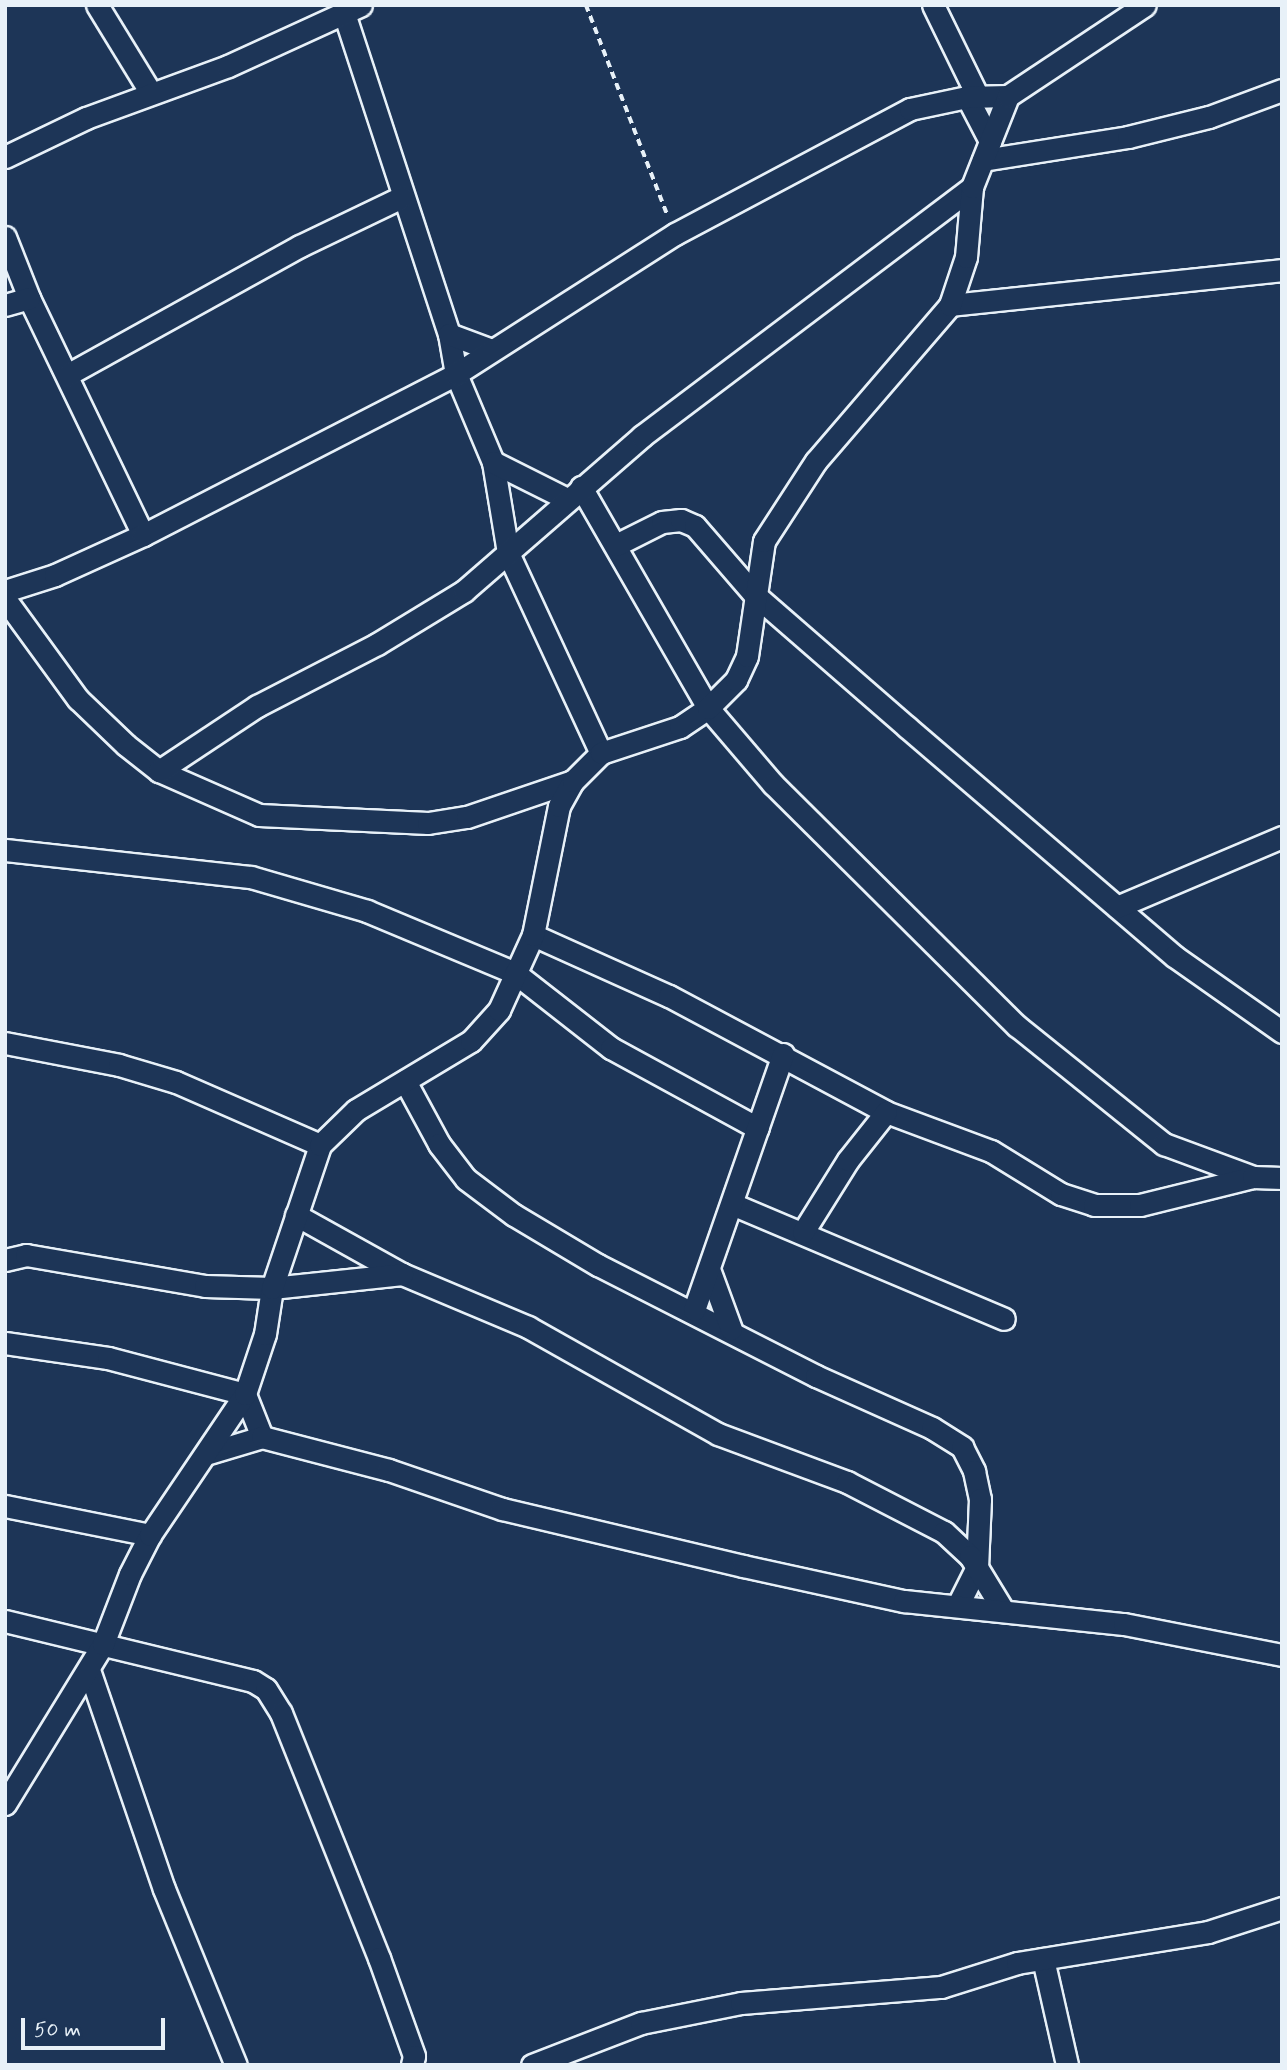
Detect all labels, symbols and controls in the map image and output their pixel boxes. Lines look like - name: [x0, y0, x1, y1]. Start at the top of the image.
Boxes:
- scale bar: [24, 2004, 168, 2048]
- text: 50 m: [34, 2016, 81, 2044]

